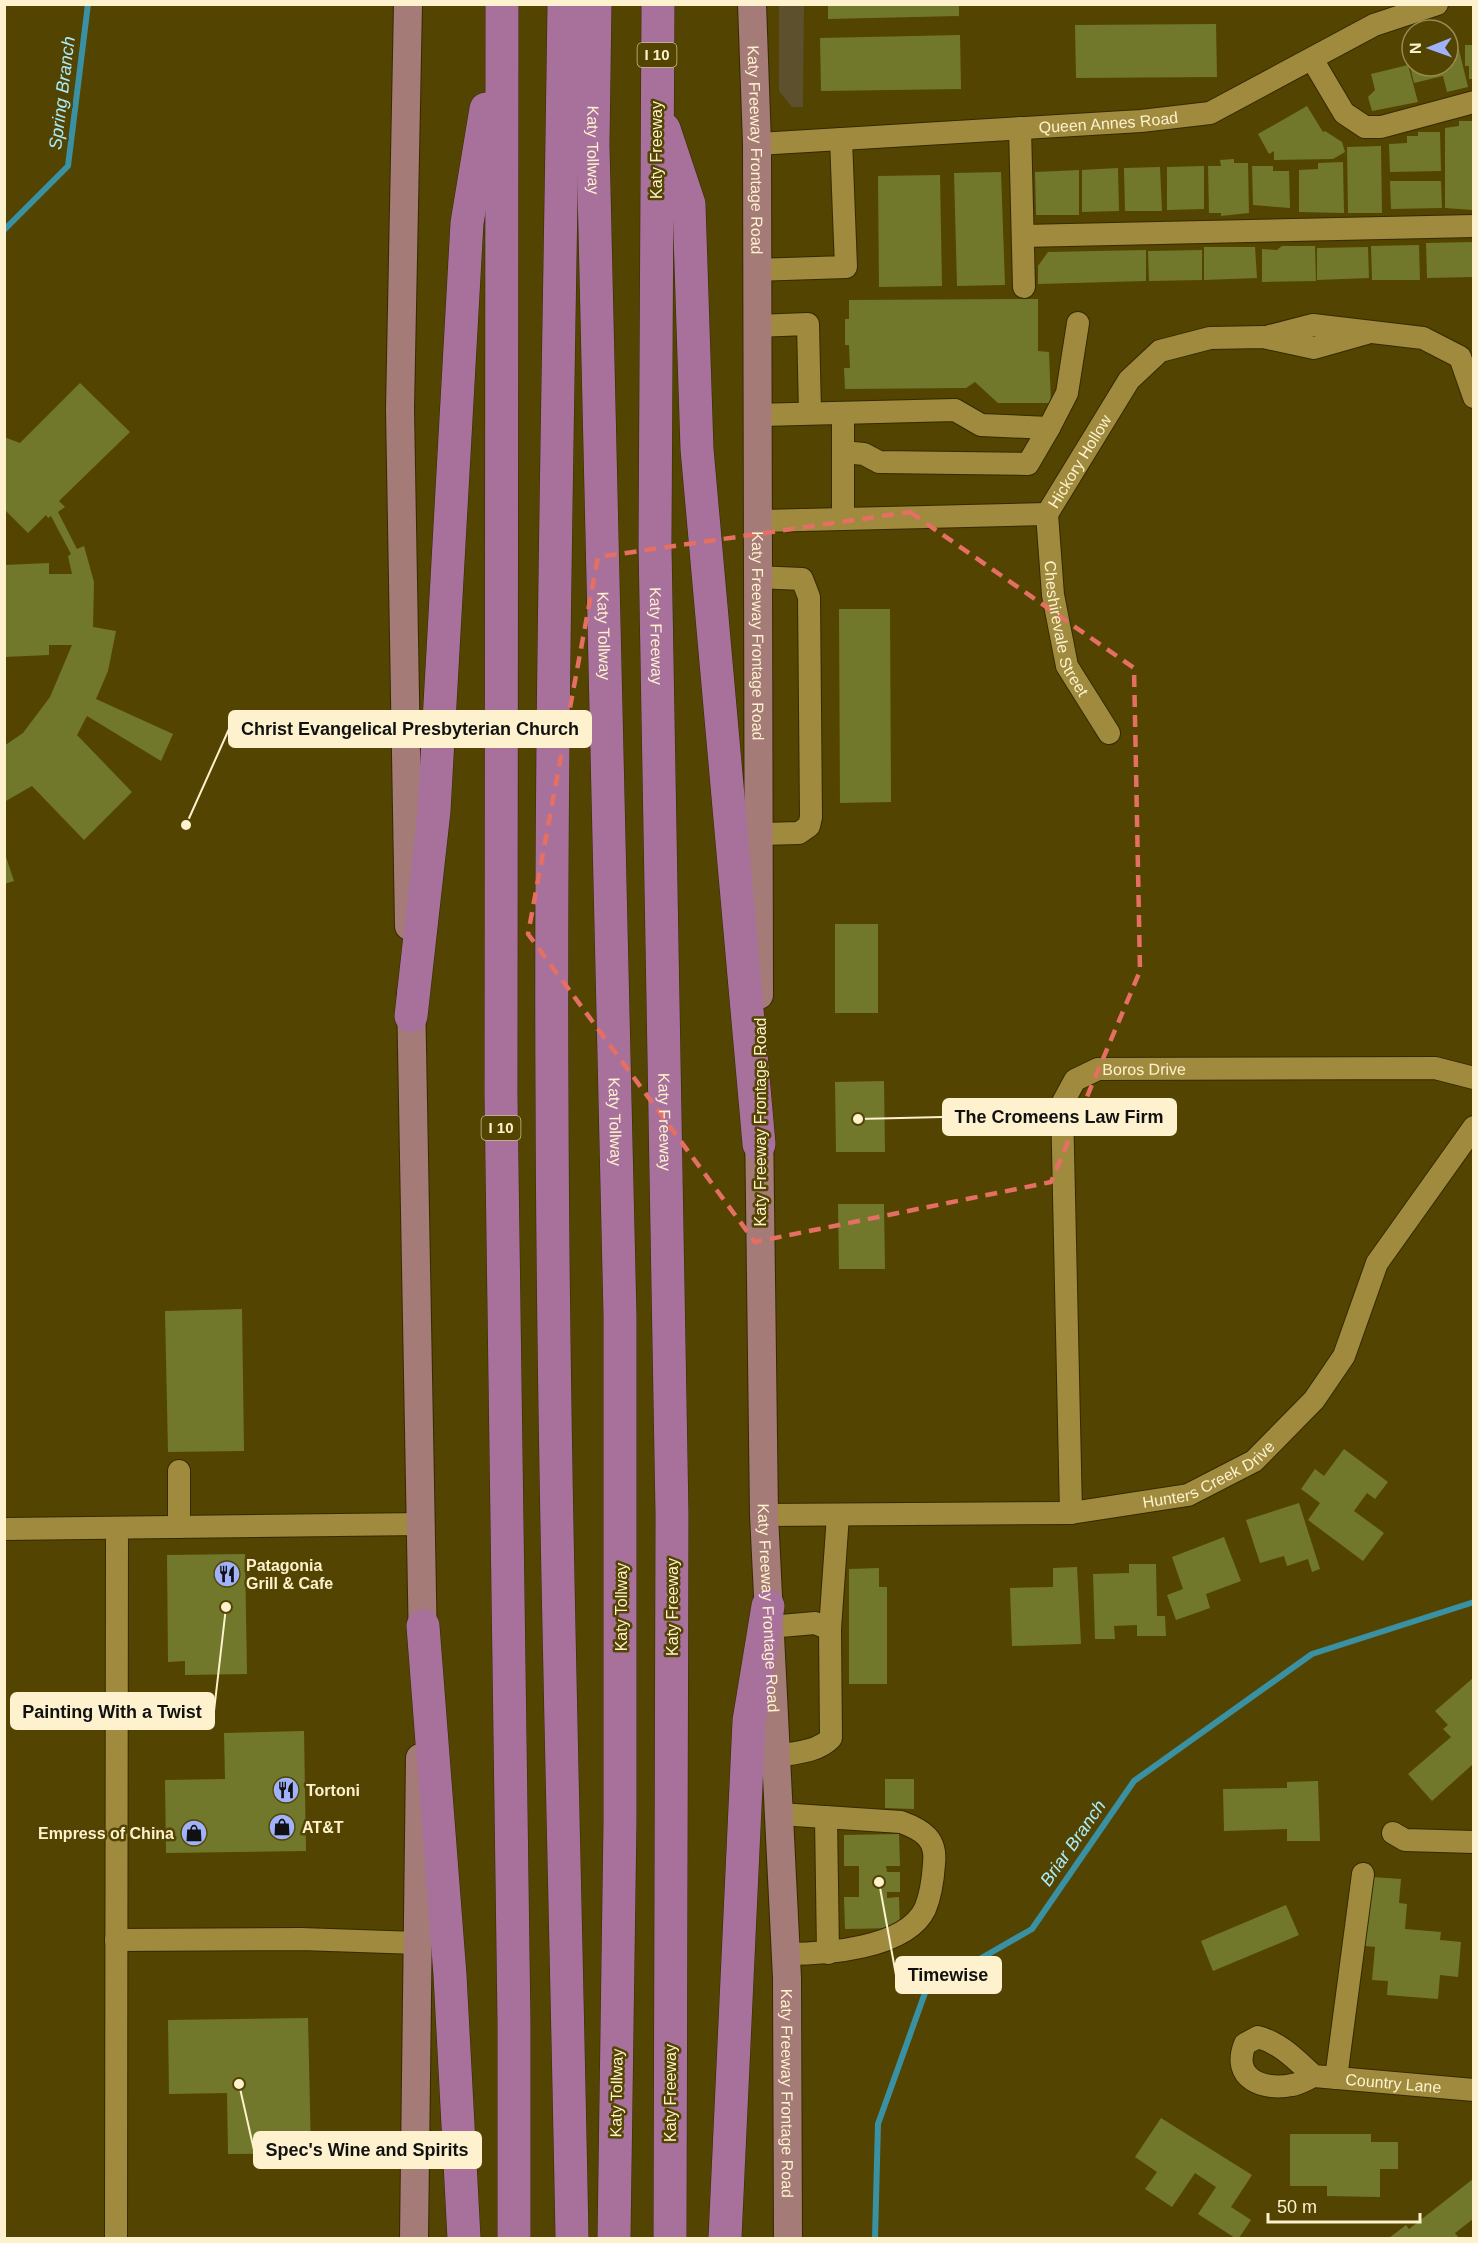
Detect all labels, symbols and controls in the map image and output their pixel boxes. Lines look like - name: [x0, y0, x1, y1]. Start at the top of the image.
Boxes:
- north arrow: [1400, 18, 1460, 78]
- water label: Spring Branch: [45, 35, 79, 151]
- text: N: [1407, 42, 1424, 54]
- road number: I 10: [638, 43, 676, 67]
- street label: Katy Freeway Frontage Road: [744, 45, 765, 255]
- street label: Katy Freeway: [648, 101, 665, 199]
- street label: Katy Tollway: [584, 106, 602, 195]
- street label: Queen Annes Road: [1038, 109, 1179, 136]
- street label: Hickory Hollow: [1045, 411, 1115, 511]
- street label: Katy Freeway Frontage Road: [749, 531, 766, 741]
- street label: Cheshirevale Street: [1041, 560, 1092, 700]
- street label: Katy Freeway: [647, 587, 665, 685]
- street label: Katy Tollway: [594, 591, 613, 680]
- callout: Christ Evangelical Presbyterian Church: [229, 711, 591, 747]
- text: Christ Evangelical Presbyterian Church: [241, 719, 579, 739]
- street label: Katy Freeway Frontage Road: [752, 1018, 769, 1227]
- street label: Boros Drive: [1102, 1061, 1186, 1078]
- street label: Katy Freeway: [655, 1073, 674, 1171]
- street label: Katy Tollway: [606, 1077, 625, 1166]
- callout: The Cromeens Law Firm: [943, 1099, 1176, 1135]
- text: The Cromeens Law Firm: [954, 1107, 1164, 1127]
- road number: I 10: [482, 1116, 520, 1140]
- street label: Hunters Creek Drive: [1141, 1438, 1278, 1511]
- street label: Katy Freeway Frontage Road: [755, 1503, 782, 1713]
- place label: Patagonia Grill & Cafe: [246, 1557, 333, 1592]
- street label: Katy Freeway: [664, 1558, 681, 1656]
- restaurant icon: Patagonia Grill & Cafe: [212, 1559, 242, 1589]
- street label: Katy Tollway: [613, 1563, 630, 1651]
- callout: Painting With a Twist: [11, 1693, 214, 1729]
- text: Painting With a Twist: [22, 1702, 202, 1722]
- restaurant icon: Tortoni: [271, 1775, 301, 1805]
- place label: Tortoni: [306, 1782, 360, 1799]
- water label: Briar Branch: [1036, 1796, 1110, 1890]
- shop icon: AT&T: [267, 1812, 297, 1842]
- shop icon: Empress of China: [179, 1818, 209, 1848]
- place label: AT&T: [302, 1819, 344, 1836]
- place label: Empress of China: [38, 1825, 174, 1842]
- callout: Timewise: [896, 1957, 1001, 1993]
- text: Timewise: [908, 1965, 988, 1985]
- street label: Katy Freeway Frontage Road: [778, 1989, 796, 2198]
- street label: Katy Freeway: [662, 2044, 679, 2142]
- street label: Katy Tollway: [607, 2049, 626, 2137]
- street label: Country Lane: [1345, 2071, 1442, 2096]
- callout: Spec's Wine and Spirits: [254, 2132, 481, 2168]
- text: Spec's Wine and Spirits: [265, 2140, 469, 2160]
- scale bar: [1268, 2186, 1420, 2224]
- text: 50 m: [1277, 2197, 1317, 2217]

